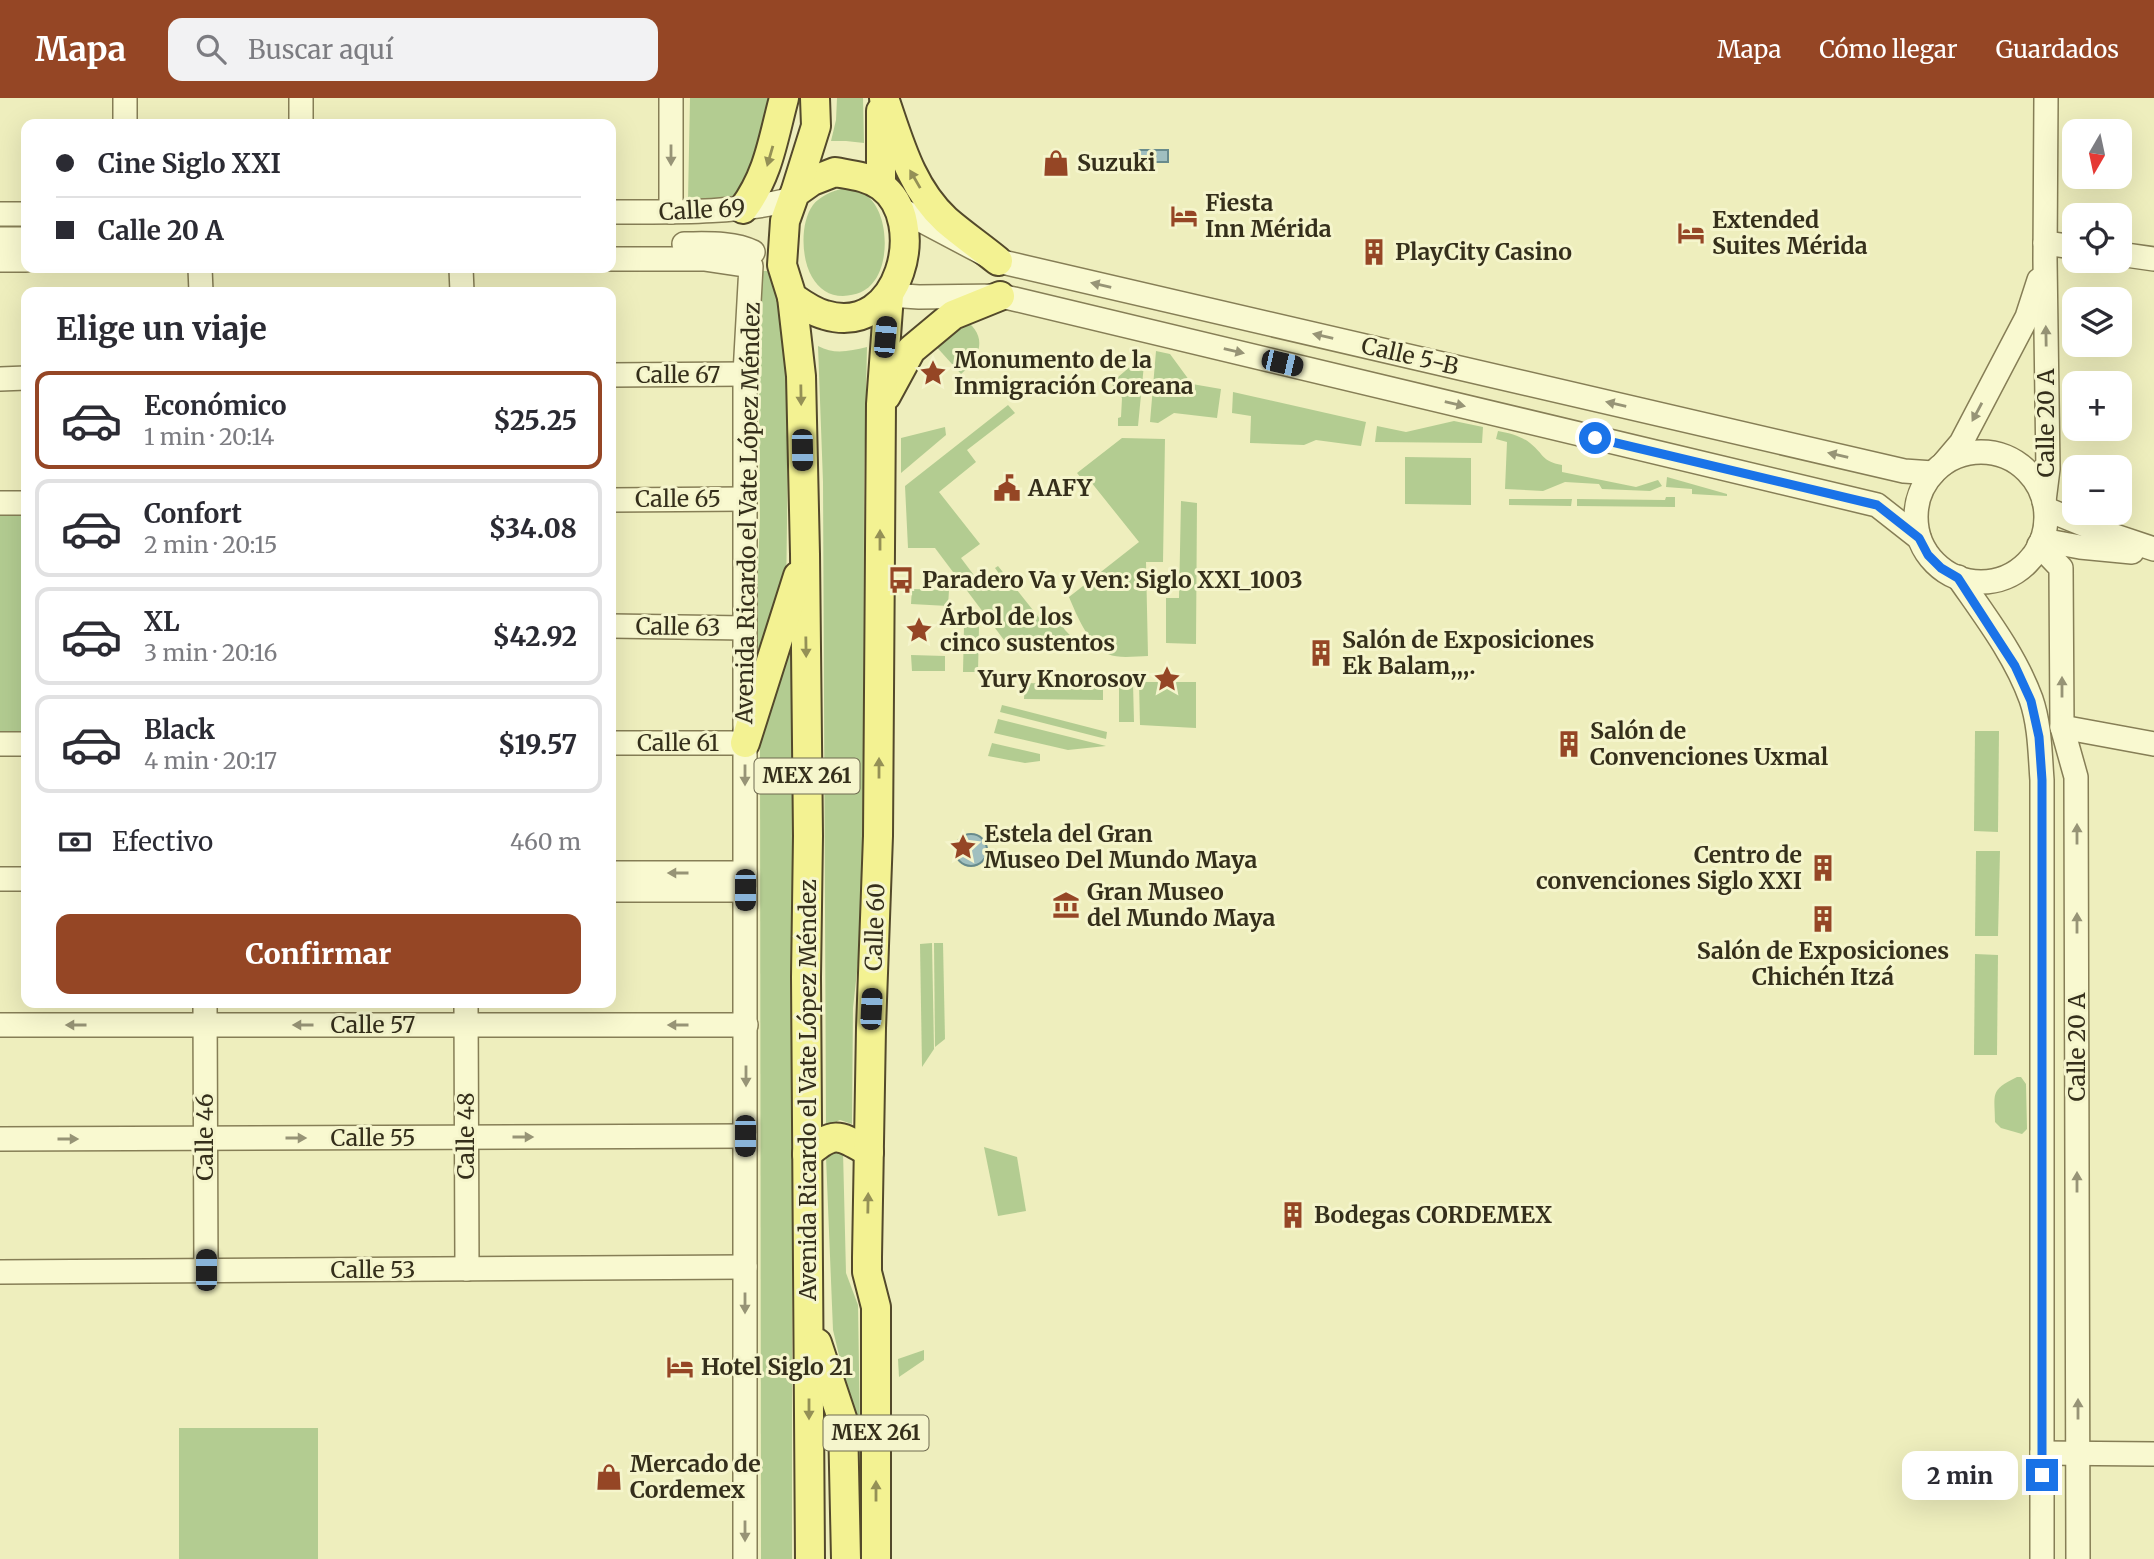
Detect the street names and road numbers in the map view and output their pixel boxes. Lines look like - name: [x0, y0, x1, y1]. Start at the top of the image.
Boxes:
- street label: Calle 69: [658, 193, 746, 226]
- street label: Avenida Ricardo el Vate López Méndez: [729, 302, 766, 725]
- street label: Calle 5-B: [1359, 330, 1461, 381]
- street label: Calle 67: [636, 360, 720, 389]
- street label: Calle 20 A: [2031, 368, 2060, 478]
- street label: Calle 65: [635, 484, 721, 513]
- street label: Calle 63: [635, 611, 721, 642]
- street label: Calle 61: [637, 728, 719, 757]
- road number: MEX 261: [754, 758, 860, 794]
- street label: Avenida Ricardo el Vate López Méndez: [793, 879, 822, 1302]
- street label: Calle 60: [858, 882, 891, 971]
- street label: Calle 20 A: [2062, 992, 2091, 1102]
- street label: Calle 57: [331, 1010, 415, 1039]
- street label: Calle 48: [451, 1092, 480, 1180]
- street label: Calle 46: [190, 1093, 219, 1181]
- street label: Calle 55: [331, 1123, 416, 1152]
- street label: Calle 53: [331, 1255, 415, 1284]
- road number: MEX 261: [824, 1416, 928, 1450]

